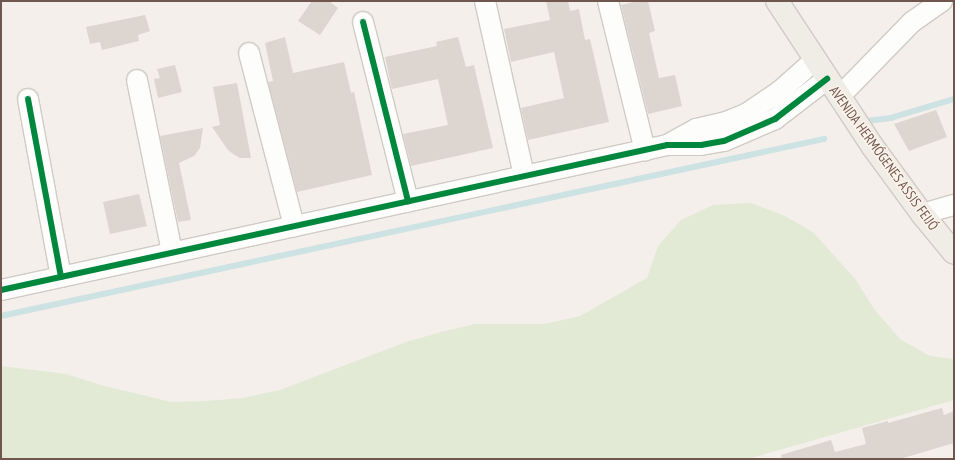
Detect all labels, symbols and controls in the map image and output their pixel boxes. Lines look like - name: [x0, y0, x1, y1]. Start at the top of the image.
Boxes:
- street label: AVENIDA HERMÓGENES ASSIS FEIJÓ: [826, 82, 942, 234]

